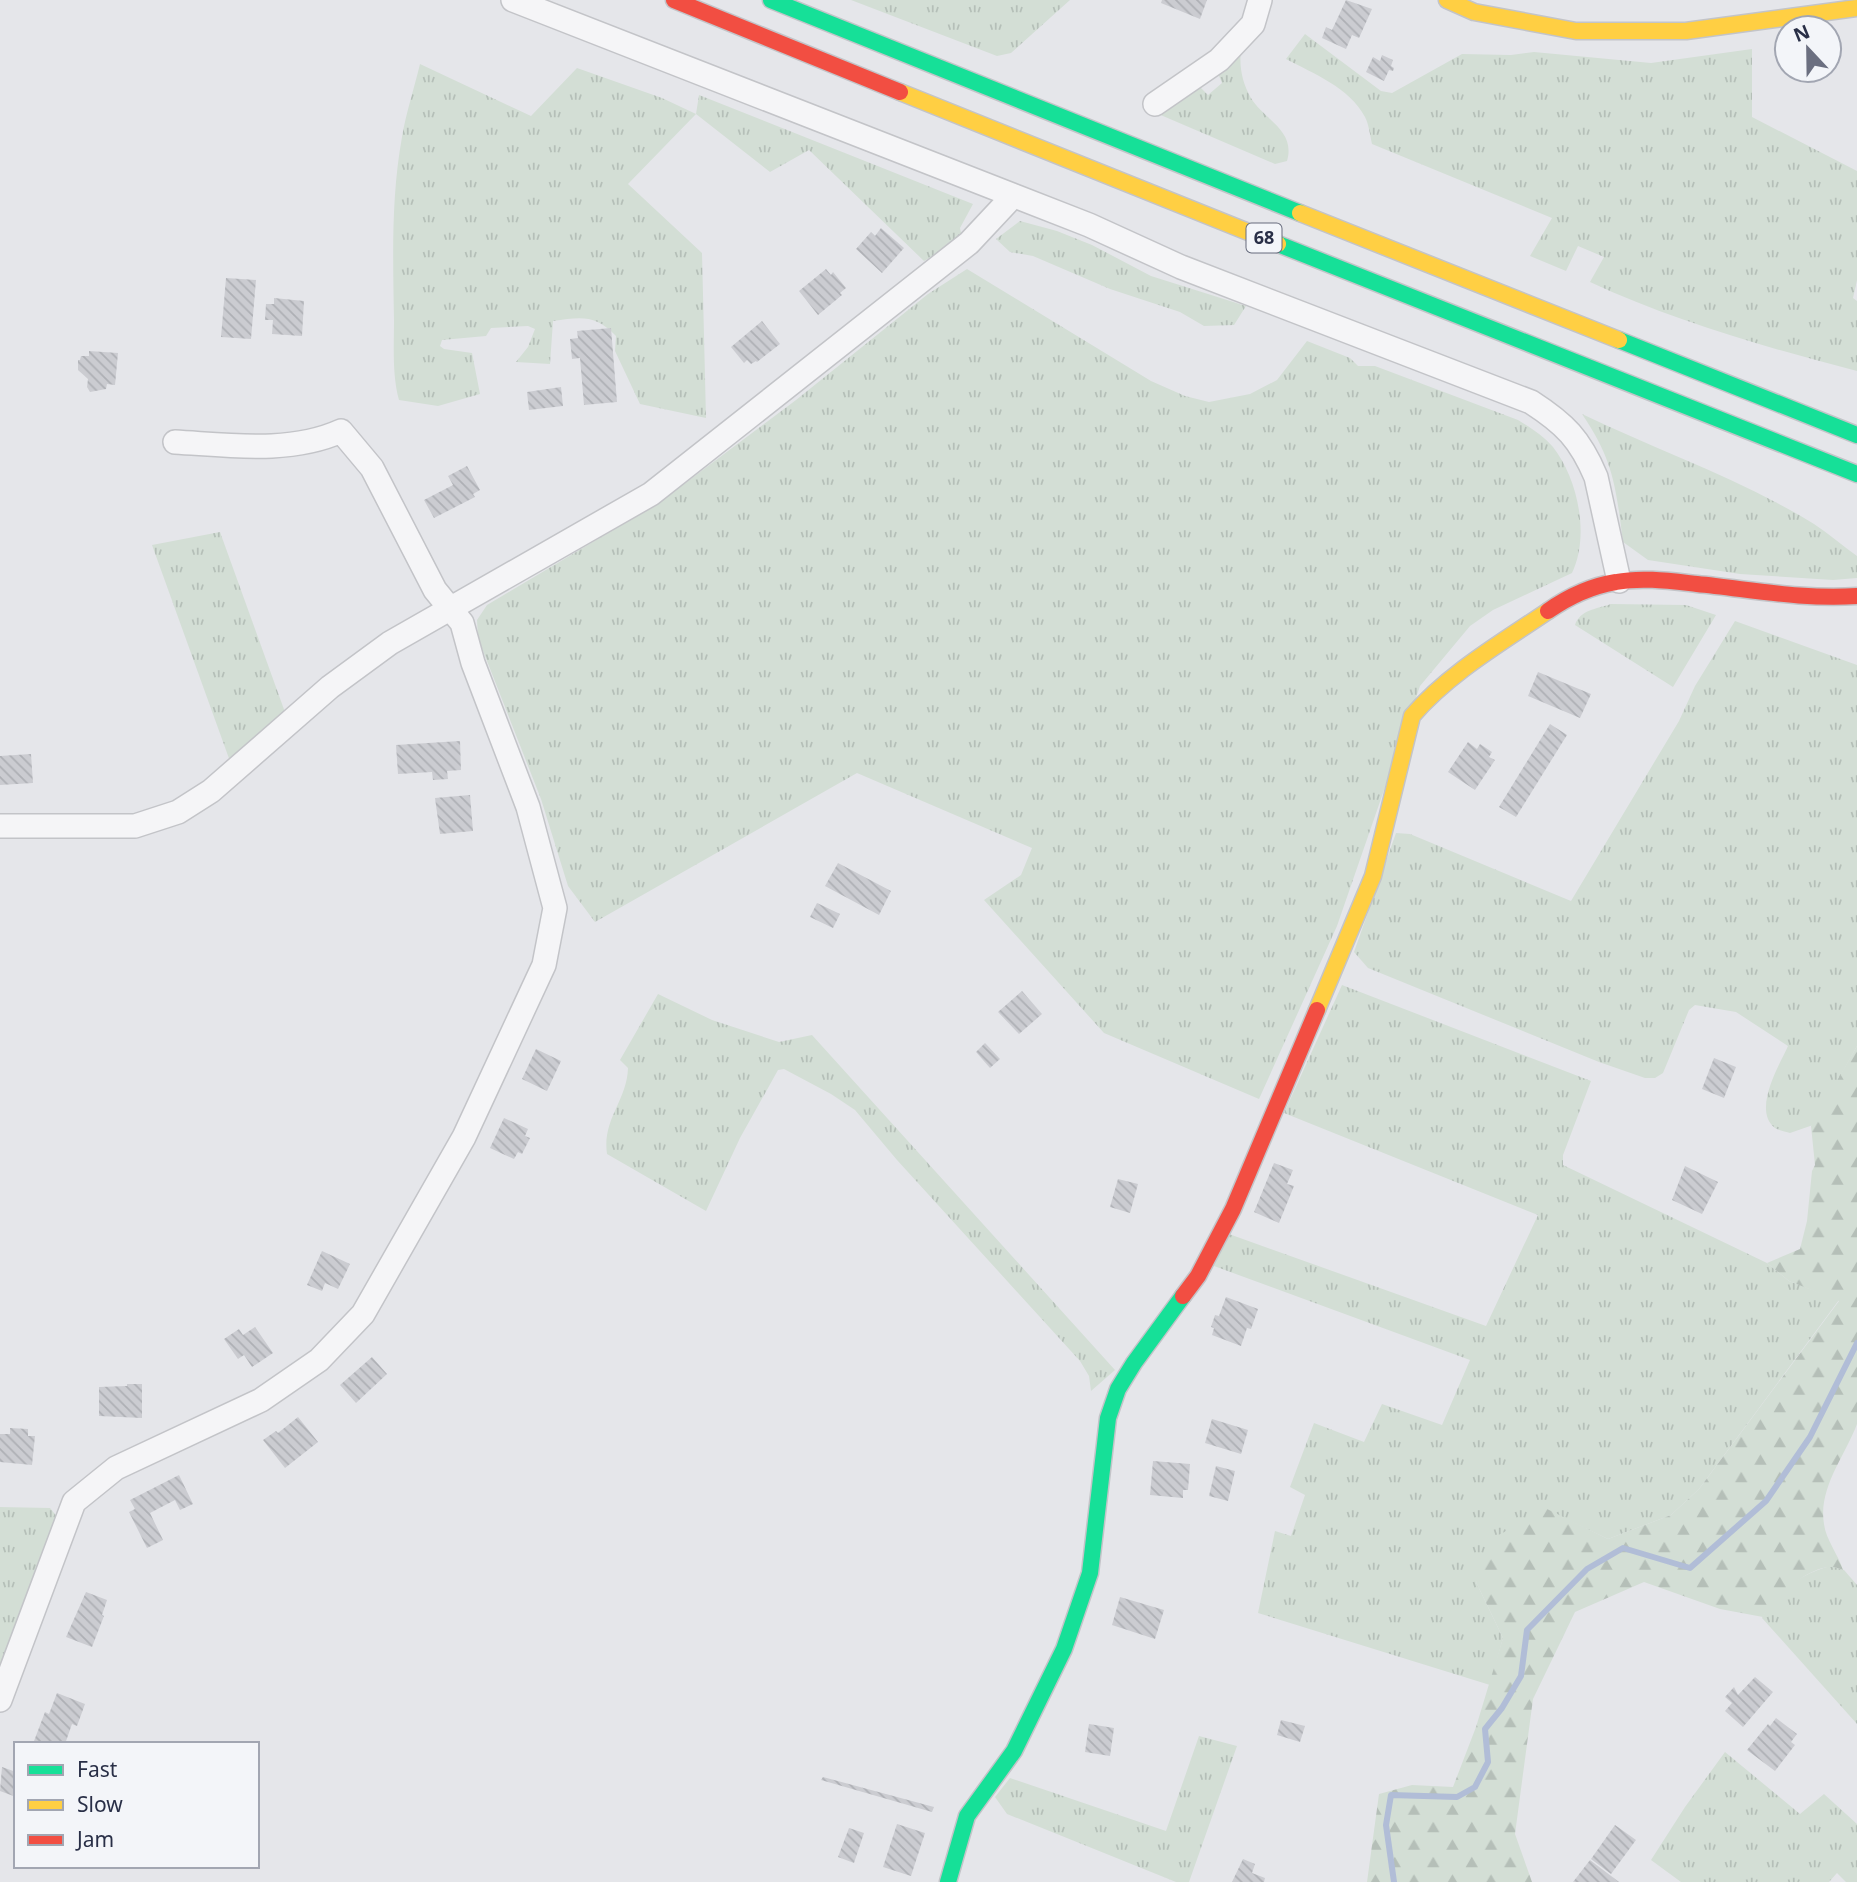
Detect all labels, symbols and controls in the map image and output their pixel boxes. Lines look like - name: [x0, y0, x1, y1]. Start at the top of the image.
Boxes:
- north arrow: [1773, 14, 1843, 84]
- text: N: [1790, 18, 1814, 48]
- road number: 68: [1246, 224, 1282, 252]
- legend: [14, 1742, 259, 1868]
- text: Fast: [77, 1755, 118, 1783]
- text: Slow: [77, 1790, 123, 1818]
- text: Jam: [75, 1825, 114, 1853]

